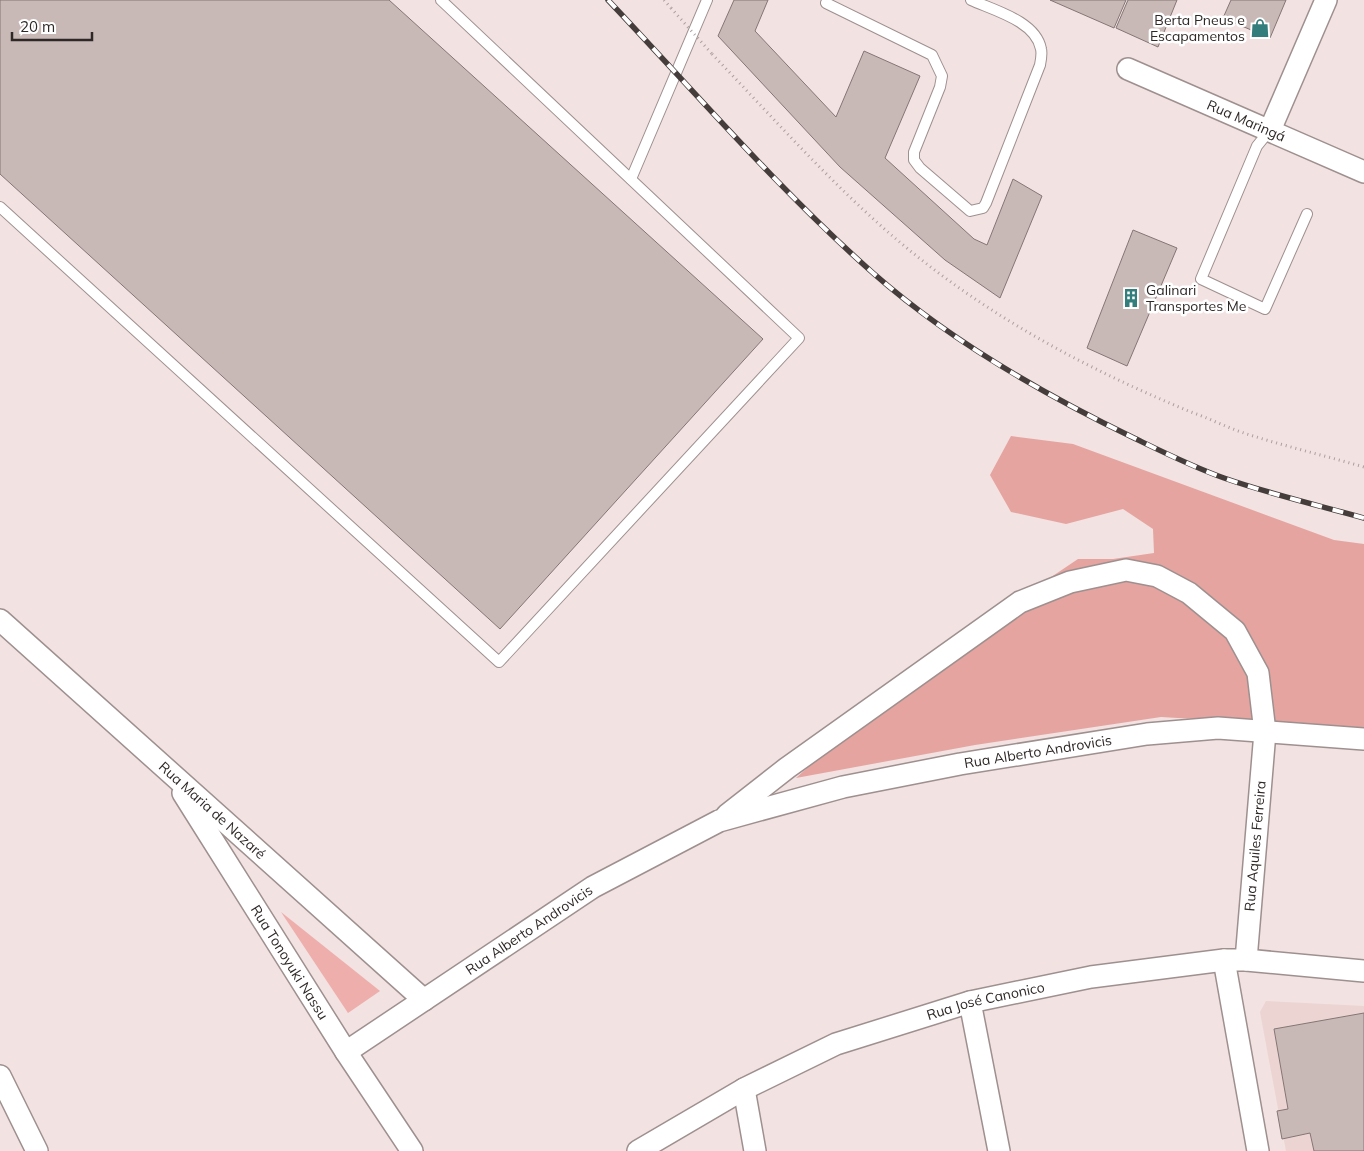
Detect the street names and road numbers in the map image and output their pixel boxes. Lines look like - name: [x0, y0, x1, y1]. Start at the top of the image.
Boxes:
- street label: Rua Maringá: [1204, 96, 1288, 146]
- street label: Rua Alberto Androvicis: [963, 731, 1113, 772]
- street label: Rua Maria de Nazaré: [155, 758, 269, 863]
- street label: Rua Aquiles Ferreira: [1240, 780, 1270, 912]
- street label: Rua Alberto Androvicis: [462, 881, 596, 979]
- street label: Rua Tonoyuki Nassu: [247, 902, 332, 1023]
- street label: Rua José Canonico: [924, 978, 1046, 1024]

